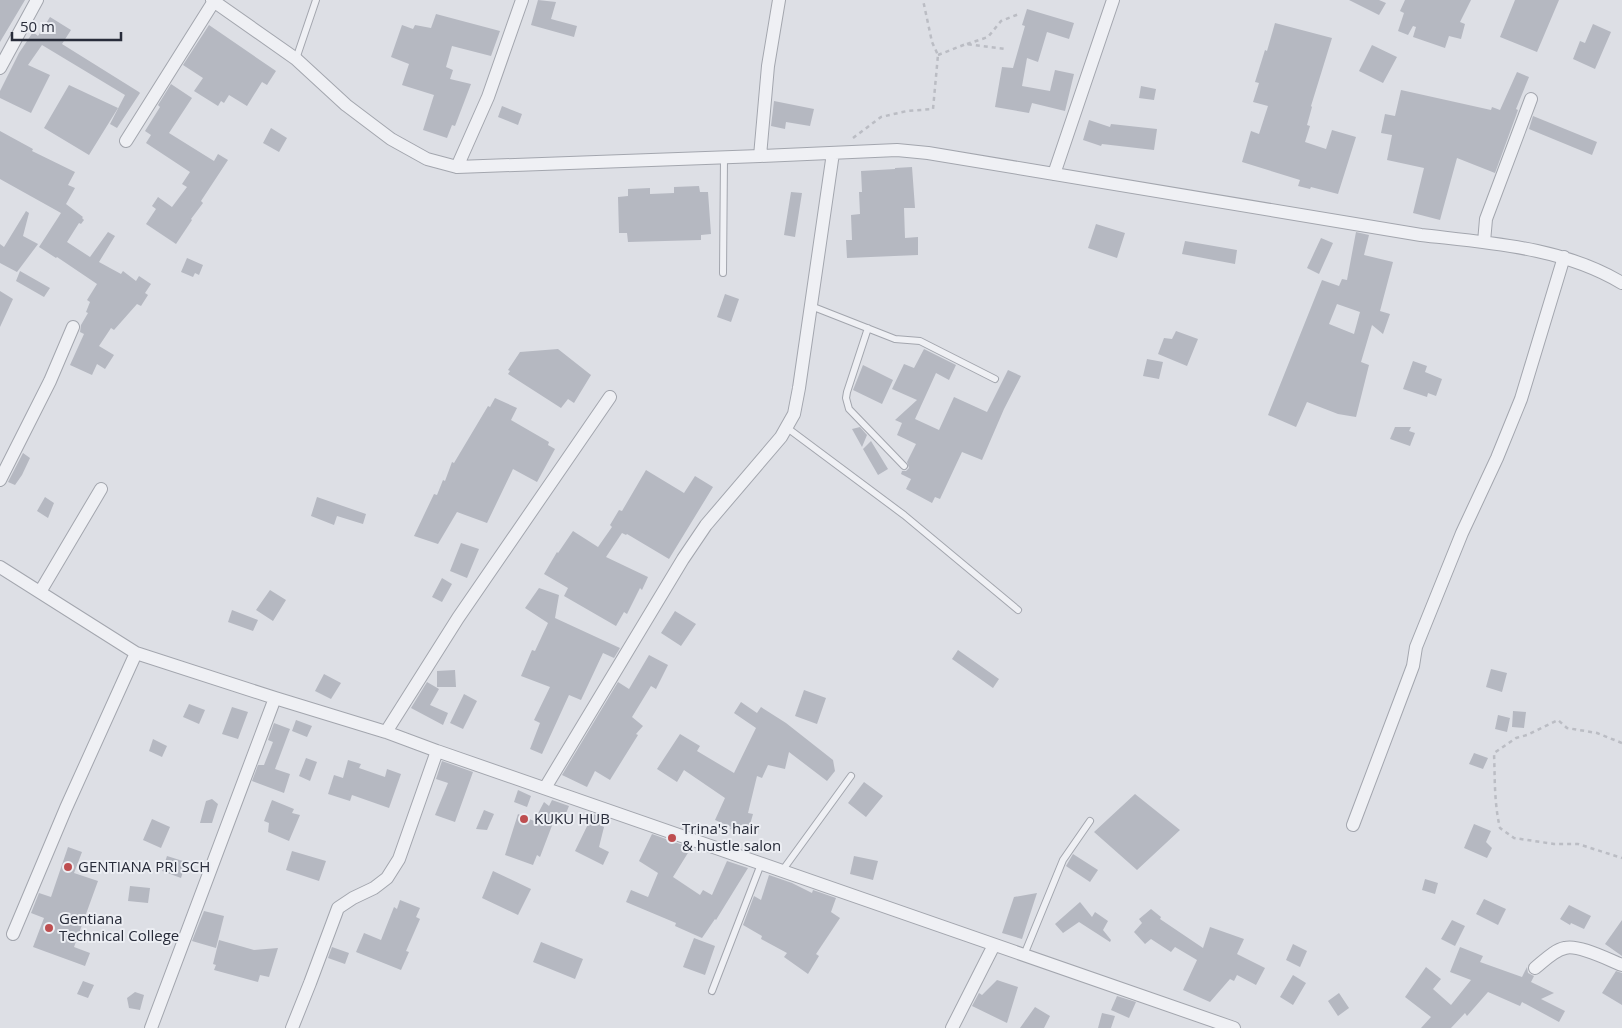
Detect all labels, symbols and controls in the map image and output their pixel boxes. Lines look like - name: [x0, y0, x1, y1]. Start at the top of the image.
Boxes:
- scale bar: [12, 10, 121, 42]
- text: 50 m: [20, 16, 55, 36]
- place label: KUKU HUB: [534, 808, 610, 828]
- marker: KUKU HUB: [518, 813, 530, 825]
- place label: Trina's hair & hustle salon: [682, 818, 781, 855]
- marker: Trina's hair & hustle salon: [666, 832, 678, 844]
- place label: GENTIANA PRI SCH: [78, 856, 210, 876]
- marker: GENTIANA PRI SCH: [62, 861, 74, 873]
- place label: Gentiana Technical College: [59, 908, 179, 945]
- marker: Gentiana Technical College: [43, 922, 55, 934]

